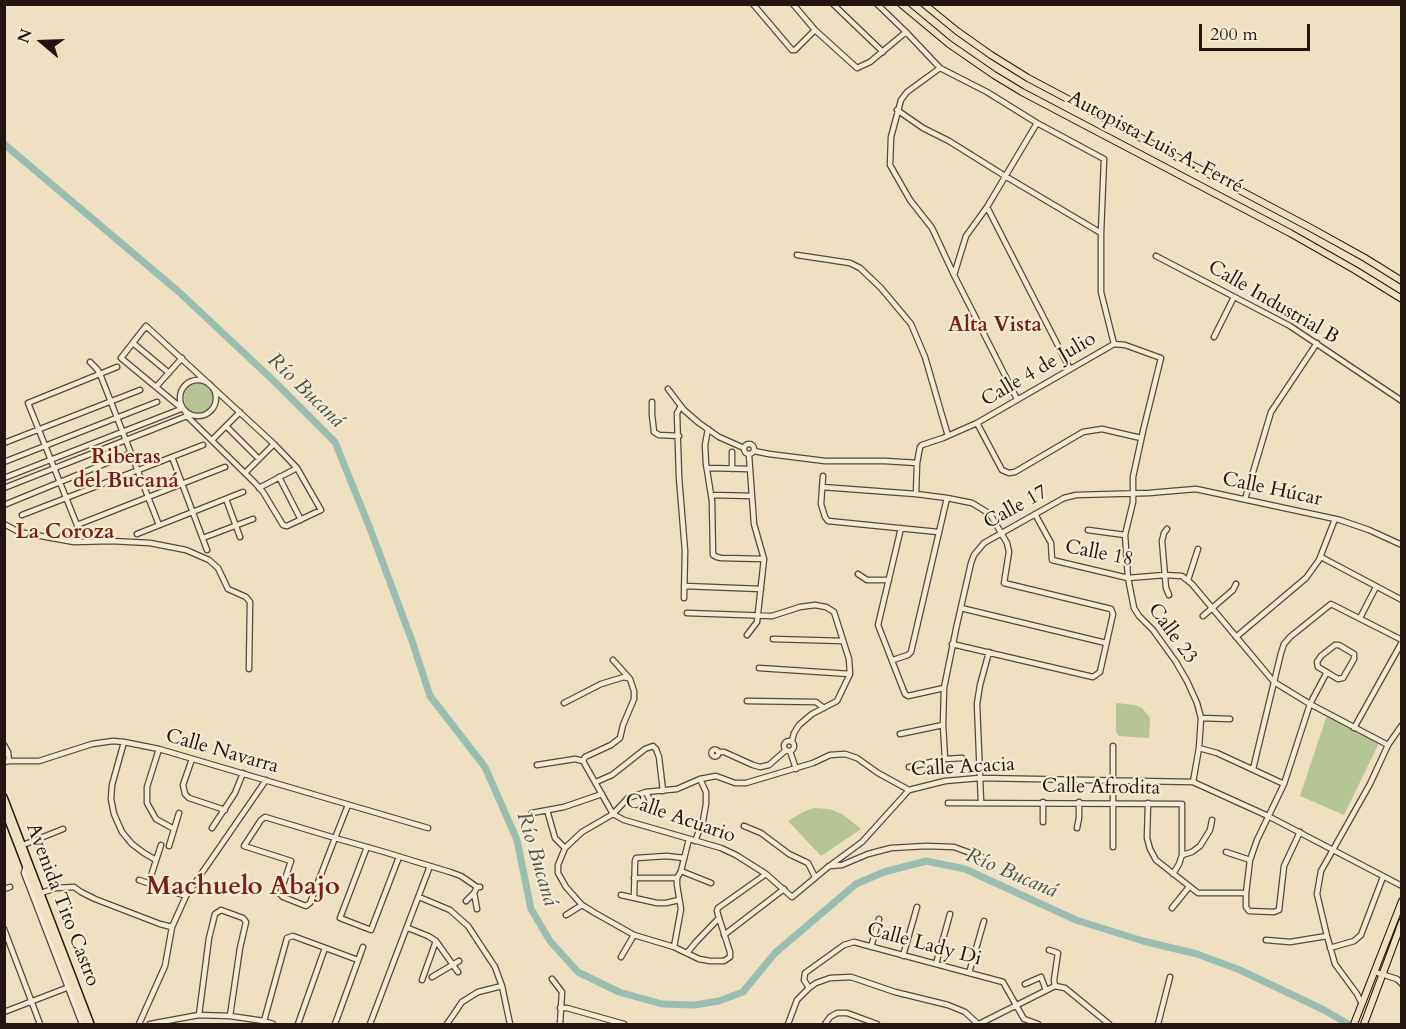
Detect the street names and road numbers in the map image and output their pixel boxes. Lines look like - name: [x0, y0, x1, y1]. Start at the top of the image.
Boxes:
- street label: Autopista Luis A. Ferré: [1063, 87, 1247, 199]
- street label: Calle Industrial B: [1203, 256, 1343, 350]
- street label: Calle 4 de Julio: [977, 327, 1101, 413]
- street label: Calle Húcar: [1220, 468, 1324, 512]
- street label: Calle 17: [980, 481, 1052, 535]
- street label: Calle 18: [1063, 536, 1135, 572]
- street label: Calle 23: [1142, 599, 1202, 669]
- street label: Calle Navarra: [163, 724, 281, 780]
- street label: Calle Acacia: [910, 753, 1016, 783]
- street label: Calle Afrodita: [1042, 775, 1160, 801]
- street label: Calle Acuario: [622, 789, 738, 849]
- street label: Avenida Tito Castro: [20, 820, 104, 990]
- street label: Calle Lady Di: [864, 918, 984, 972]

